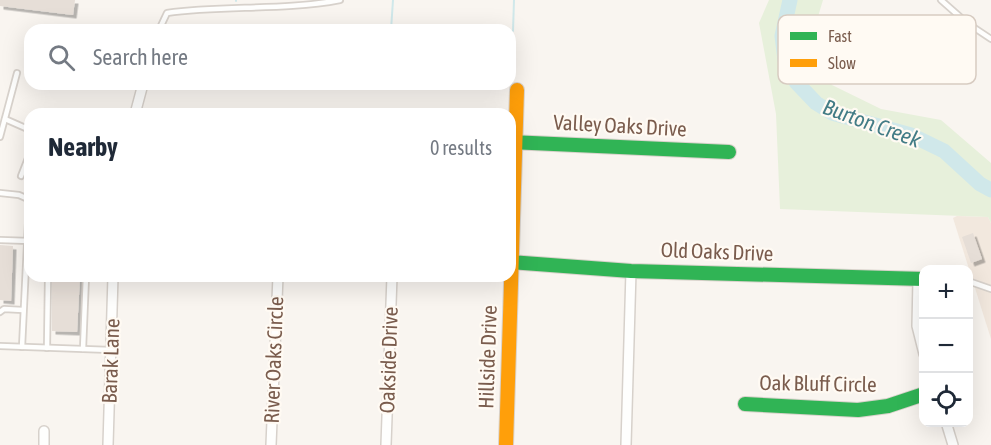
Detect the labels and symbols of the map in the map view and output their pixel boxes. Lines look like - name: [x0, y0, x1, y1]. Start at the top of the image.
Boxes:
- legend: [778, 15, 976, 84]
- text: Fast: [828, 27, 852, 45]
- text: Slow: [828, 54, 856, 72]
- water label: Burton Creek: [819, 93, 925, 153]
- street label: Valley Oaks Drive: [553, 110, 687, 140]
- street label: Old Oaks Drive: [660, 237, 774, 265]
- street label: River Oaks Circle: [259, 296, 287, 424]
- street label: Hillside Drive: [473, 305, 501, 409]
- street label: Oakside Drive: [374, 306, 402, 414]
- street label: Barak Lane: [97, 318, 123, 404]
- street label: Oak Bluff Circle: [759, 370, 877, 396]

